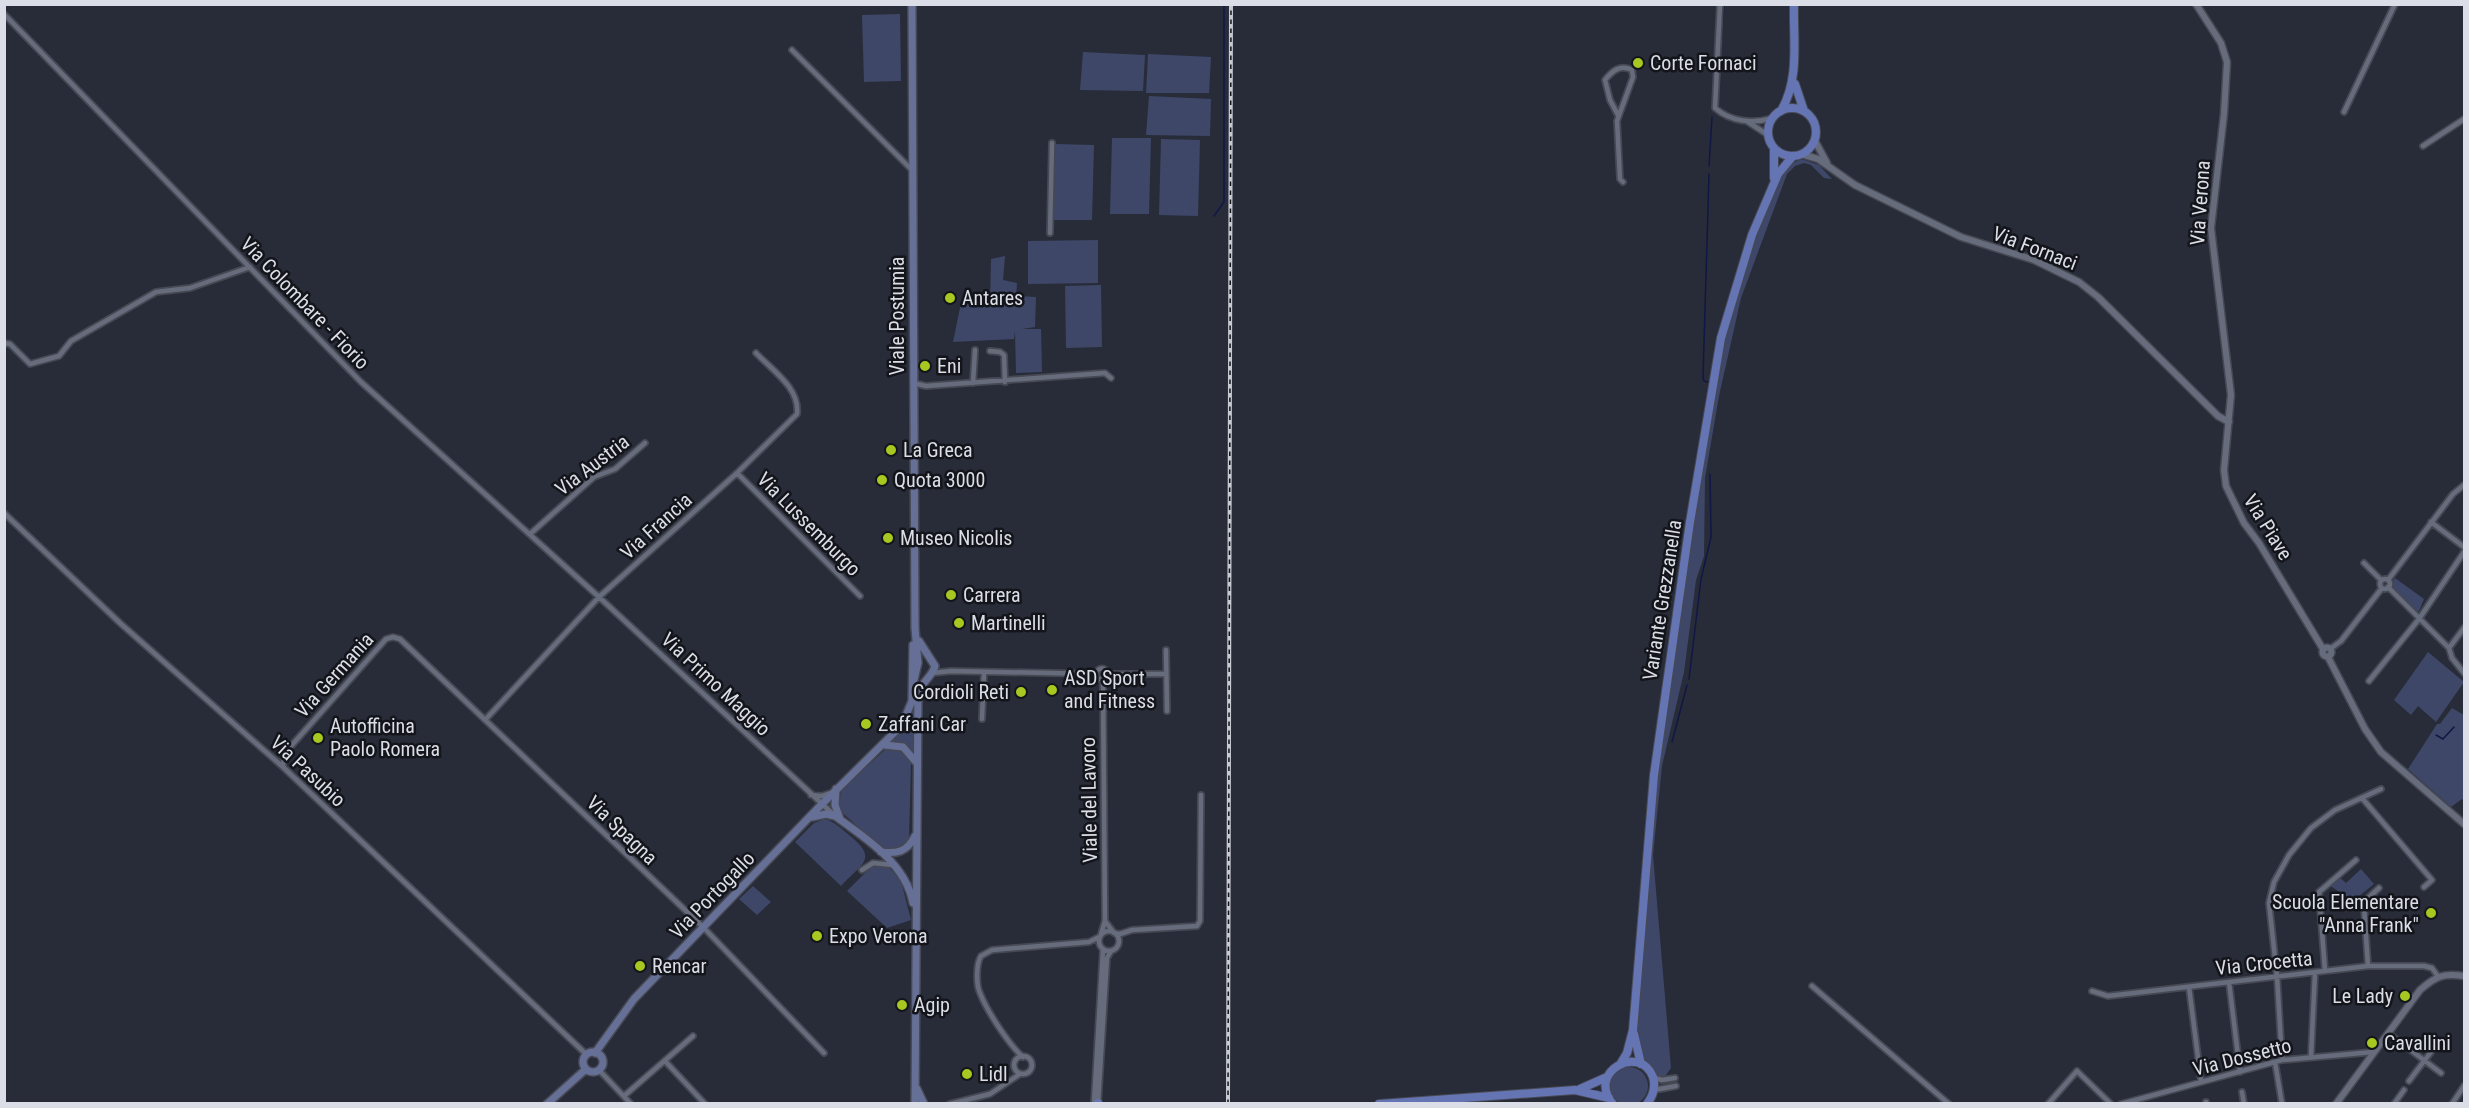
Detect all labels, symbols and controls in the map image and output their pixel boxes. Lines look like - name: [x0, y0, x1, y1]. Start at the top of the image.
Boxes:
- place label: Corte Fornaci: [1650, 51, 1756, 75]
- marker: Corte Fornaci: [1631, 56, 1645, 70]
- street label: Via Verona: [2185, 160, 2215, 246]
- street label: Via Fornaci: [1989, 221, 2081, 275]
- street label: Via Colombare - Fiorio: [236, 232, 374, 374]
- street label: Viale Postumia: [885, 257, 909, 375]
- place label: Antares: [962, 286, 1023, 310]
- marker: Antares: [943, 291, 957, 305]
- place label: Eni: [937, 354, 961, 378]
- marker: Eni: [918, 359, 932, 373]
- street label: Via Austria: [550, 429, 634, 501]
- place label: La Greca: [903, 438, 973, 462]
- marker: La Greca: [884, 443, 898, 457]
- street label: Via Lussemburgo: [752, 467, 866, 581]
- place label: Quota 3000: [894, 468, 985, 492]
- marker: Quota 3000: [875, 473, 889, 487]
- street label: Via Francia: [615, 488, 697, 564]
- street label: Via Piave: [2239, 490, 2297, 564]
- street label: Variante Grezzanella: [1637, 518, 1687, 682]
- place label: Museo Nicolis: [900, 526, 1012, 550]
- marker: Museo Nicolis: [881, 531, 895, 545]
- place label: Carrera: [963, 583, 1021, 607]
- marker: Carrera: [944, 588, 958, 602]
- place label: Martinelli: [971, 611, 1046, 635]
- marker: Martinelli: [952, 616, 966, 630]
- street label: Via Primo Maggio: [656, 627, 776, 741]
- street label: Via Germania: [290, 628, 378, 722]
- place label: ASD Sport and Fitness: [1064, 666, 1155, 713]
- place label: Cordioli Reti: [913, 680, 1009, 704]
- marker: ASD Sport and Fitness: [1045, 683, 1059, 697]
- marker: Cordioli Reti: [1014, 685, 1028, 699]
- place label: Zaffani Car: [878, 712, 966, 736]
- place label: Autofficina Paolo Romera: [330, 714, 440, 761]
- marker: Zaffani Car: [859, 717, 873, 731]
- street label: Via Pasubio: [266, 730, 350, 812]
- marker: Autofficina Paolo Romera: [311, 731, 325, 745]
- street label: Viale del Lavoro: [1076, 737, 1102, 863]
- street label: Via Spagna: [582, 790, 662, 870]
- street label: Via Portogallo: [664, 846, 760, 944]
- place label: Scuola Elementare "Anna Frank": [2272, 890, 2419, 937]
- marker: Scuola Elementare "Anna Frank": [2424, 906, 2438, 920]
- place label: Expo Verona: [829, 924, 928, 948]
- marker: Expo Verona: [810, 929, 824, 943]
- street label: Via Crocetta: [2214, 946, 2314, 980]
- place label: Rencar: [652, 954, 707, 978]
- marker: Rencar: [633, 959, 647, 973]
- place label: Le Lady: [2332, 984, 2393, 1008]
- marker: Le Lady: [2398, 989, 2412, 1003]
- place label: Agip: [914, 993, 950, 1017]
- marker: Agip: [895, 998, 909, 1012]
- place label: Cavallini: [2384, 1031, 2451, 1055]
- street label: Via Dossetto: [2190, 1033, 2294, 1081]
- marker: Cavallini: [2365, 1036, 2379, 1050]
- place label: Lidl: [979, 1062, 1008, 1086]
- marker: Lidl: [960, 1067, 974, 1081]

